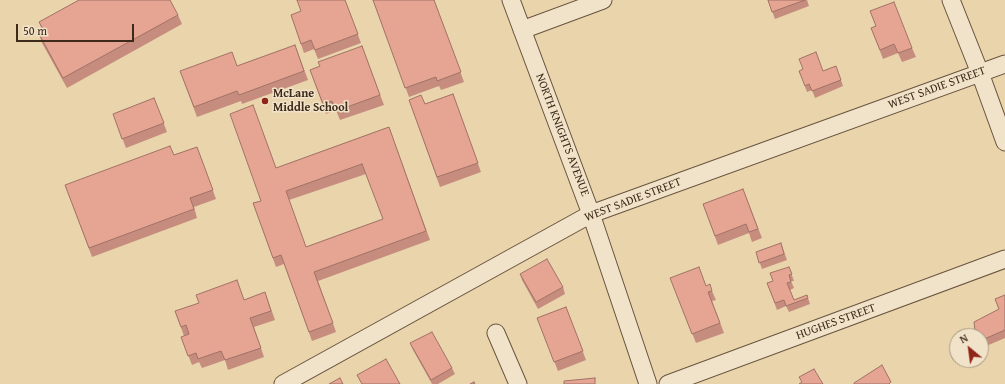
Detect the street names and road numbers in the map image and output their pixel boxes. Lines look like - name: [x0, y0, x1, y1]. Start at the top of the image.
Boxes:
- street label: WEST SADIE STREET: [886, 64, 988, 112]
- street label: NORTH KNIGHTS AVENUE: [532, 72, 592, 198]
- street label: WEST SADIE STREET: [582, 175, 684, 225]
- street label: HUGHES STREET: [794, 301, 878, 343]

